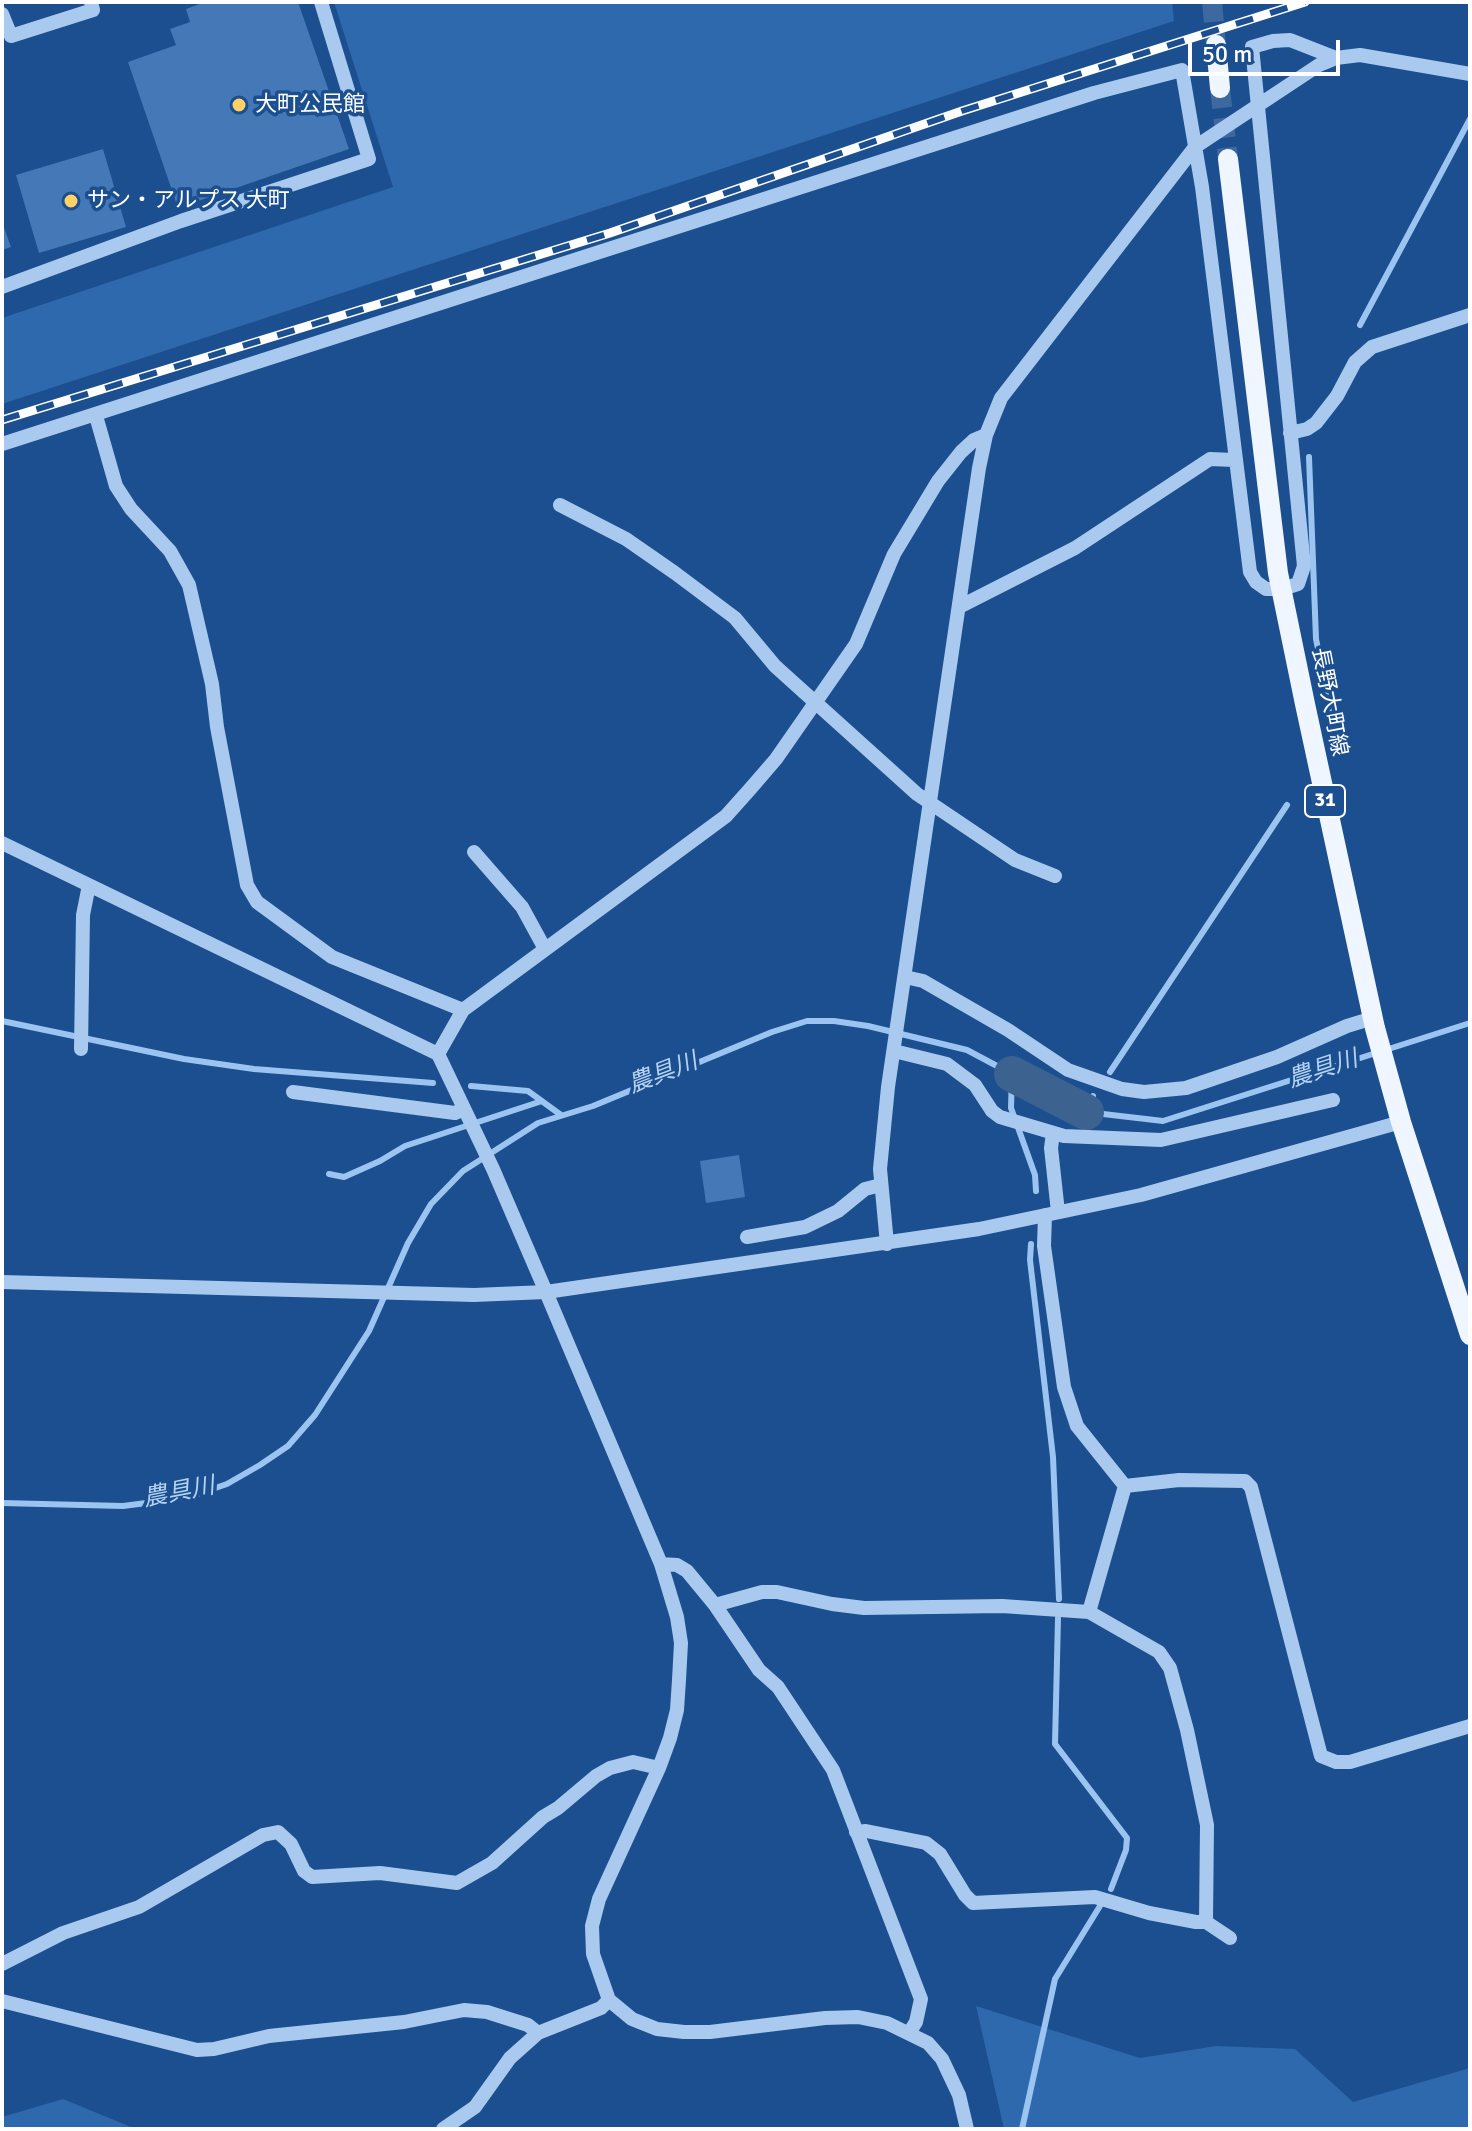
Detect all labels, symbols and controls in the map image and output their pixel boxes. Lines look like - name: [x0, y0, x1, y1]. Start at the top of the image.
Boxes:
- scale bar: [1192, 24, 1344, 74]
- text: 50 m: [1202, 39, 1252, 69]
- place label: 大町公民館: [255, 92, 365, 118]
- marker: 大町公民館: [230, 96, 248, 114]
- place label: サン・アルプス 大町: [87, 188, 290, 214]
- marker: サン・アルプス 大町: [62, 192, 80, 210]
- street label: 長野大町線: [1306, 645, 1352, 759]
- road number: 31: [1305, 785, 1345, 817]
- water label: 農具川: [1284, 1045, 1362, 1095]
- water label: 農具川: [624, 1048, 702, 1100]
- water label: 農具川: [141, 1472, 217, 1514]

